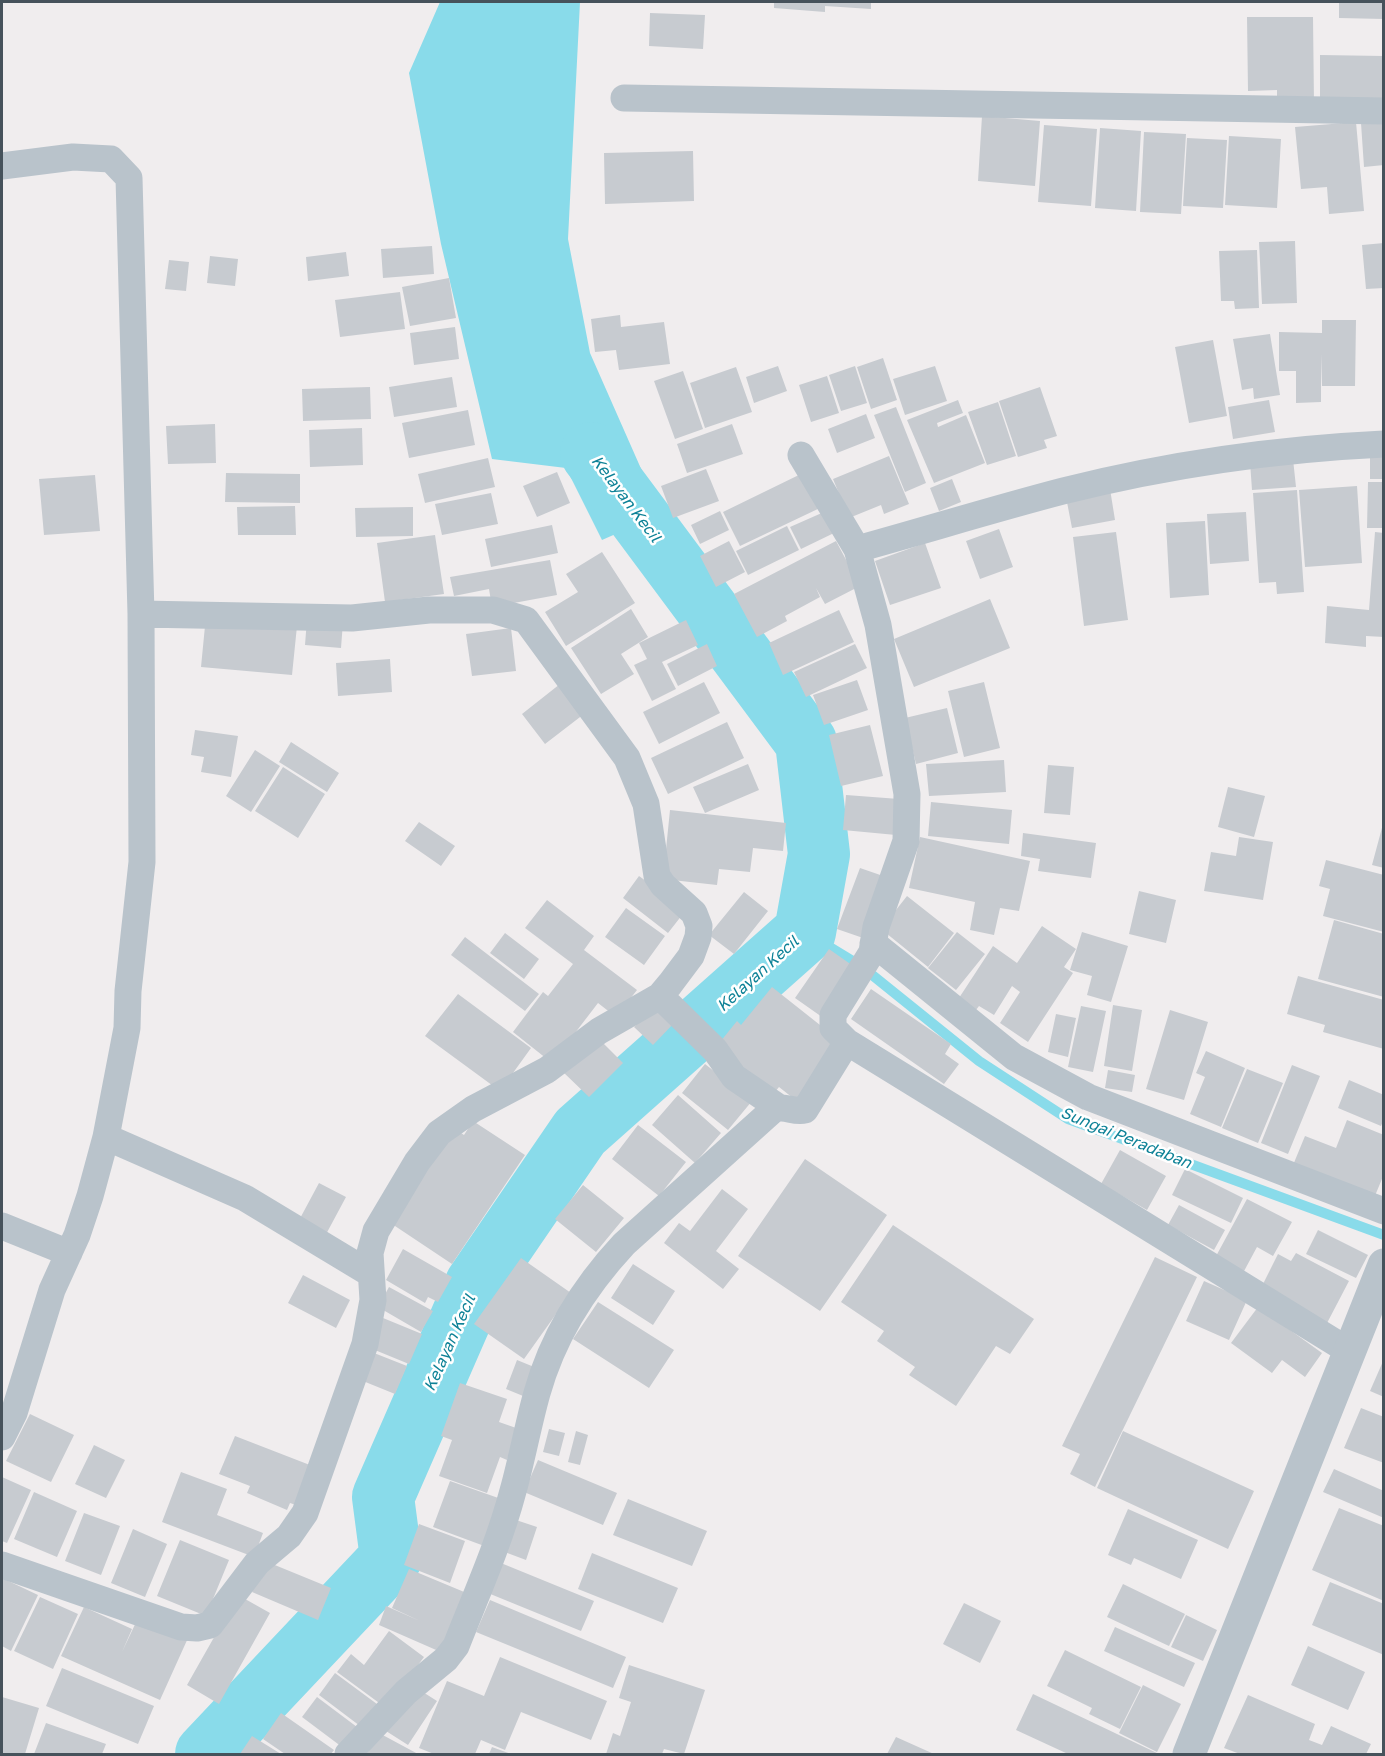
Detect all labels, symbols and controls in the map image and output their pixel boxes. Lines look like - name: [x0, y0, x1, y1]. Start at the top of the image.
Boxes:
- water label: Kelayan Kecil: [587, 452, 665, 546]
- water label: Kelayan Kecil: [713, 932, 803, 1016]
- water label: Sungai Peradaban: [1058, 1103, 1194, 1173]
- water label: Kelayan Kecil: [420, 1292, 480, 1394]

